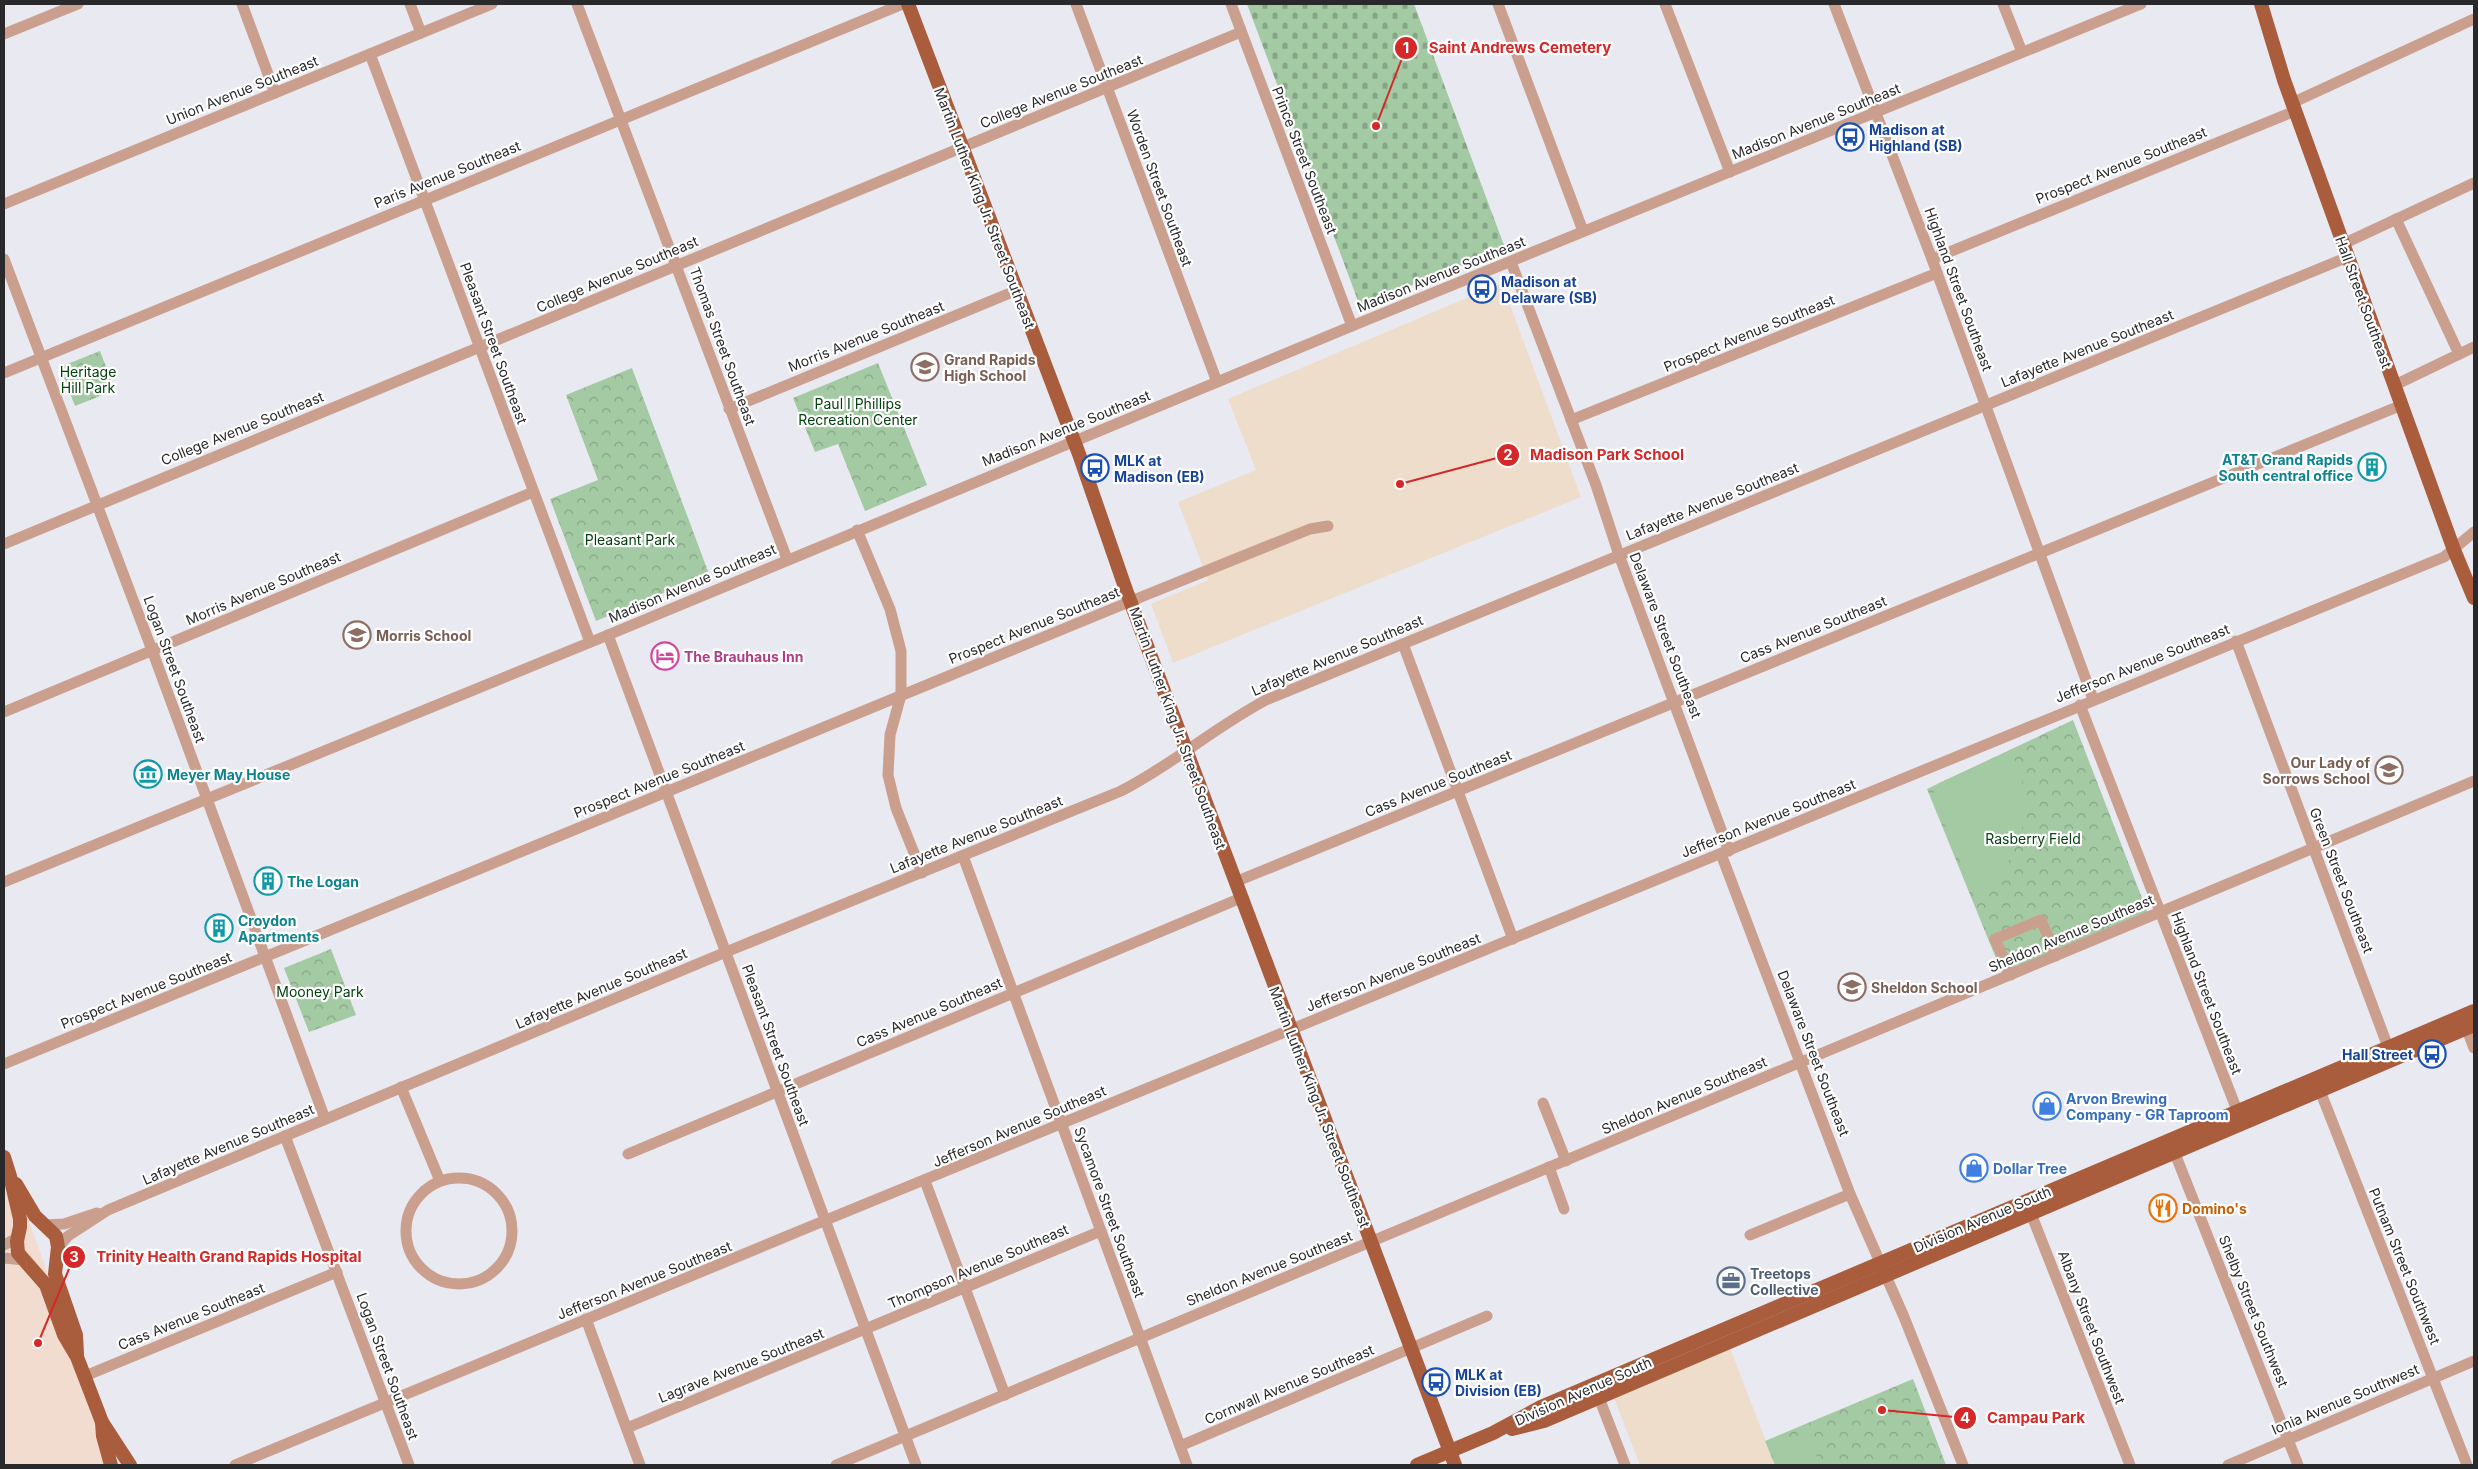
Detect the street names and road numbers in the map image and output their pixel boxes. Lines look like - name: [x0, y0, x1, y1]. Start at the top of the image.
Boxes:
- street label: College Avenue Southeast: [977, 50, 1145, 131]
- street label: Union Avenue Southeast: [164, 52, 321, 128]
- street label: Madison Avenue Southeast: [1729, 79, 1903, 163]
- street label: Prince Street Southeast: [1269, 84, 1341, 236]
- street label: Martin Luther King Jr. Street Southeast: [931, 85, 1039, 331]
- street label: Worden Street Southeast: [1124, 107, 1196, 269]
- street label: Prospect Avenue Southeast: [2033, 123, 2209, 207]
- street label: Paris Avenue Southeast: [371, 137, 523, 211]
- street label: Highland Street Southeast: [1921, 205, 1997, 373]
- street label: College Avenue Southeast: [534, 232, 701, 316]
- street label: Madison Avenue Southeast: [1354, 232, 1528, 316]
- street label: Hall Street Southeast: [2332, 234, 2396, 371]
- street label: Pleasant Street Southeast: [457, 260, 531, 426]
- street label: Thomas Street Southeast: [686, 265, 760, 428]
- street label: Prospect Avenue Southeast: [1661, 291, 1837, 375]
- street label: Morris Avenue Southeast: [786, 297, 947, 375]
- street label: Lafayette Avenue Southeast: [1998, 305, 2176, 390]
- street label: Madison Avenue Southeast: [979, 386, 1153, 470]
- street label: College Avenue Southeast: [158, 387, 326, 468]
- street label: Lafayette Avenue Southeast: [1623, 458, 1801, 543]
- street label: Madison Avenue Southeast: [606, 540, 779, 626]
- street label: Morris Avenue Southeast: [183, 547, 343, 628]
- street label: Delaware Street Southeast: [1627, 550, 1706, 721]
- street label: Prospect Avenue Southeast: [946, 583, 1122, 667]
- street label: Cass Avenue Southeast: [1737, 592, 1889, 666]
- street label: Logan Street Southeast: [140, 593, 210, 745]
- street label: Martin Luther King Jr. Street Southeast: [1126, 604, 1230, 852]
- street label: Lafayette Avenue Southeast: [1249, 611, 1426, 699]
- street label: Jefferson Avenue Southeast: [2052, 620, 2232, 706]
- street label: Prospect Avenue Southeast: [571, 737, 747, 821]
- street label: Cass Avenue Southeast: [1362, 746, 1514, 820]
- street label: Jefferson Avenue Southeast: [1678, 775, 1858, 861]
- street label: Lafayette Avenue Southeast: [887, 791, 1065, 876]
- street label: Green Street Southeast: [2306, 805, 2378, 955]
- street label: Sheldon Avenue Southeast: [1986, 890, 2157, 976]
- street label: Highland Street Southeast: [2168, 909, 2246, 1077]
- street label: Jefferson Avenue Southeast: [1303, 929, 1483, 1015]
- street label: Lafayette Avenue Southeast: [513, 944, 690, 1032]
- street label: Prospect Avenue Southeast: [58, 948, 234, 1032]
- street label: Pleasant Street Southeast: [739, 962, 813, 1128]
- street label: Delaware Street Southeast: [1775, 968, 1854, 1139]
- street label: Cass Avenue Southeast: [854, 973, 1005, 1050]
- street label: Martin Luther King Jr. Street Southeast: [1266, 984, 1374, 1230]
- street label: Sheldon Avenue Southeast: [1599, 1052, 1770, 1138]
- street label: Jefferson Avenue Southeast: [930, 1082, 1109, 1170]
- street label: Lafayette Avenue Southeast: [140, 1100, 317, 1188]
- street label: Sycamore Street Southeast: [1071, 1124, 1149, 1300]
- street label: Division Avenue South: [1911, 1182, 2053, 1256]
- street label: Putnam Street Southwest: [2366, 1185, 2444, 1347]
- street label: Thompson Avenue Southeast: [885, 1220, 1071, 1312]
- street label: Sheldon Avenue Southeast: [1183, 1227, 1355, 1309]
- street label: Shelby Street Southwest: [2216, 1233, 2292, 1390]
- street label: Jefferson Avenue Southeast: [554, 1237, 734, 1323]
- street label: Albany Street Southwest: [2055, 1248, 2129, 1406]
- street label: Cass Avenue Southeast: [115, 1279, 267, 1353]
- street label: Logan Street Southeast: [353, 1290, 423, 1442]
- street label: Lagrave Avenue Southeast: [656, 1324, 827, 1406]
- street label: Cornwall Avenue Southeast: [1202, 1340, 1377, 1427]
- street label: Division Avenue South: [1512, 1353, 1654, 1429]
- street label: Ionia Avenue Southwest: [2269, 1360, 2422, 1438]

